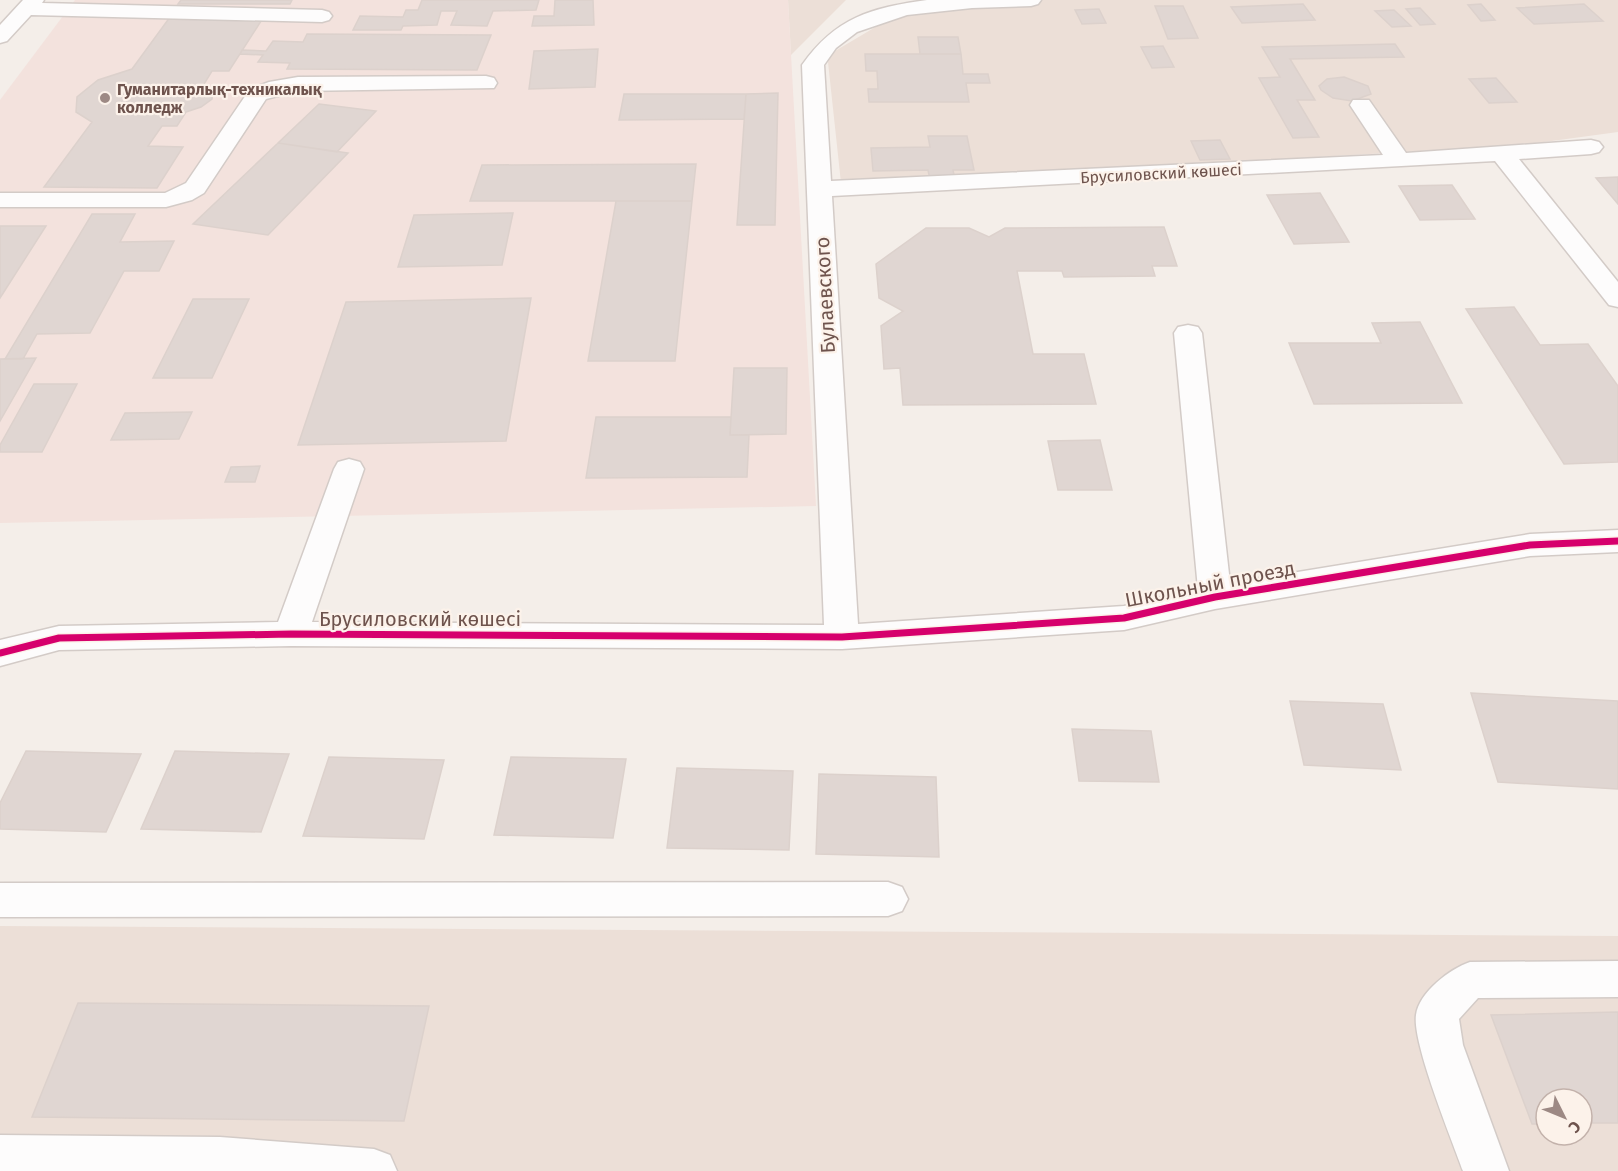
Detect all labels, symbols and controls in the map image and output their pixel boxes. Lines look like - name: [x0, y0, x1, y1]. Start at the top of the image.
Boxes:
- place label: Гуманитарлық-техникалық колледж: [117, 80, 322, 117]
- marker: Гуманитарлық-техникалық колледж: [98, 91, 112, 105]
- street label: Брусиловский көшесі: [1080, 160, 1242, 187]
- street label: Булаевского: [810, 236, 840, 354]
- street label: Школьный проезд: [1123, 556, 1297, 612]
- street label: Брусиловский көшесі: [319, 607, 521, 631]
- north arrow: [1534, 1087, 1594, 1147]
- text: С: [1564, 1117, 1585, 1137]

